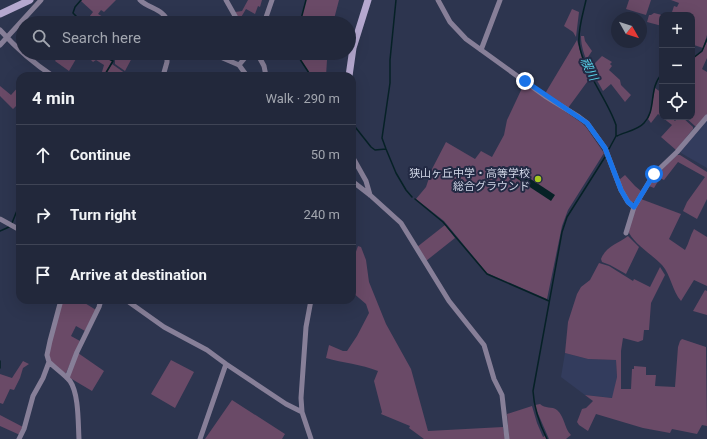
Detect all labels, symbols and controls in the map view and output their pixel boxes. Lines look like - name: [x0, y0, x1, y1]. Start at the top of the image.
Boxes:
- north arrow: [611, 12, 647, 48]
- map controls: [659, 12, 695, 120]
- button: +: [659, 12, 695, 48]
- search box: [16, 16, 356, 60]
- icon: search: [30, 27, 52, 49]
- text: Search here: [62, 29, 141, 47]
- button: −: [659, 48, 695, 84]
- water label: 禊川: [577, 55, 601, 85]
- route end: [516, 72, 534, 90]
- button: locate: [659, 84, 695, 120]
- text: 4 min: [32, 88, 75, 108]
- text: Walk · 290 m: [265, 91, 340, 106]
- icon: ahead: [32, 144, 54, 166]
- text: Continue: [70, 146, 131, 164]
- text: 50 m: [311, 147, 340, 162]
- route start: [645, 165, 663, 183]
- place label: 狭山ヶ丘中学・高等学校 総合グラウンド: [409, 167, 530, 193]
- marker: 狭山ヶ丘中学・高等学校 総合グラウンド: [533, 174, 543, 184]
- icon: right: [32, 204, 54, 226]
- text: Turn right: [70, 206, 136, 224]
- text: 240 m: [303, 207, 340, 222]
- icon: arrive: [32, 264, 54, 286]
- text: Arrive at destination: [70, 266, 207, 284]

